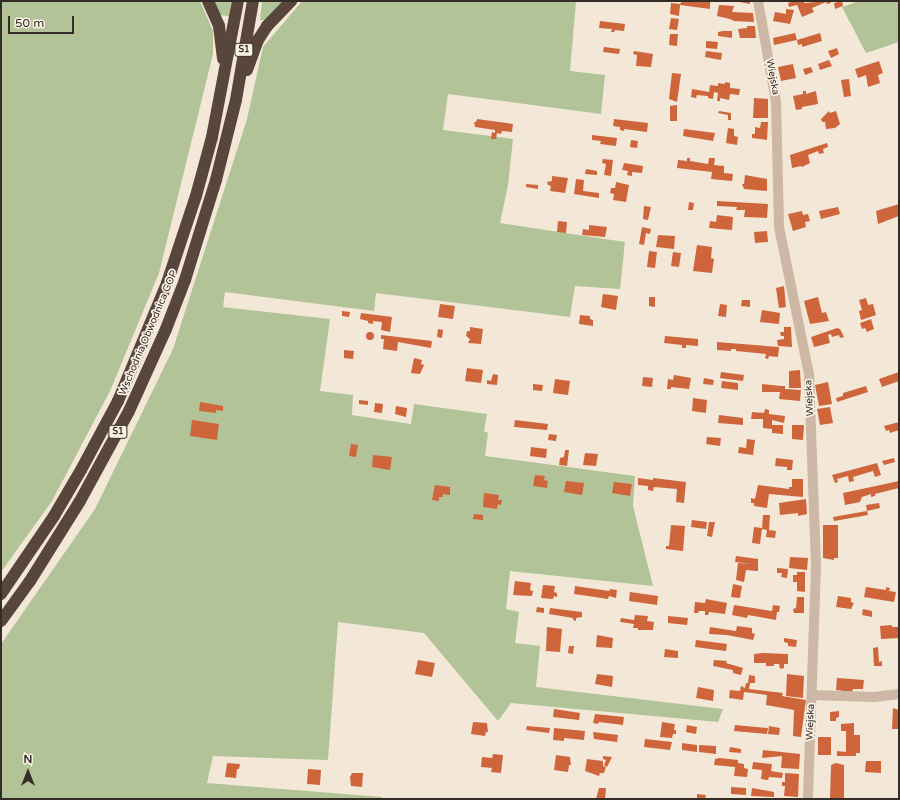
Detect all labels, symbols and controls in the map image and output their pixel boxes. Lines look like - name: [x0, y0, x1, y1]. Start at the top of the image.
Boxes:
- scale bar: [10, 8, 76, 34]
- text: 50 m: [15, 16, 44, 30]
- road number: S1: [234, 43, 254, 57]
- street label: Wiejska: [763, 58, 781, 96]
- street label: Wschodnia Obwodnica GOP: [117, 269, 181, 397]
- street label: Wiejska: [803, 379, 817, 417]
- road number: S1: [108, 425, 128, 439]
- street label: Wiejska: [804, 704, 818, 740]
- north arrow: [8, 752, 48, 792]
- text: N: [24, 753, 32, 766]

